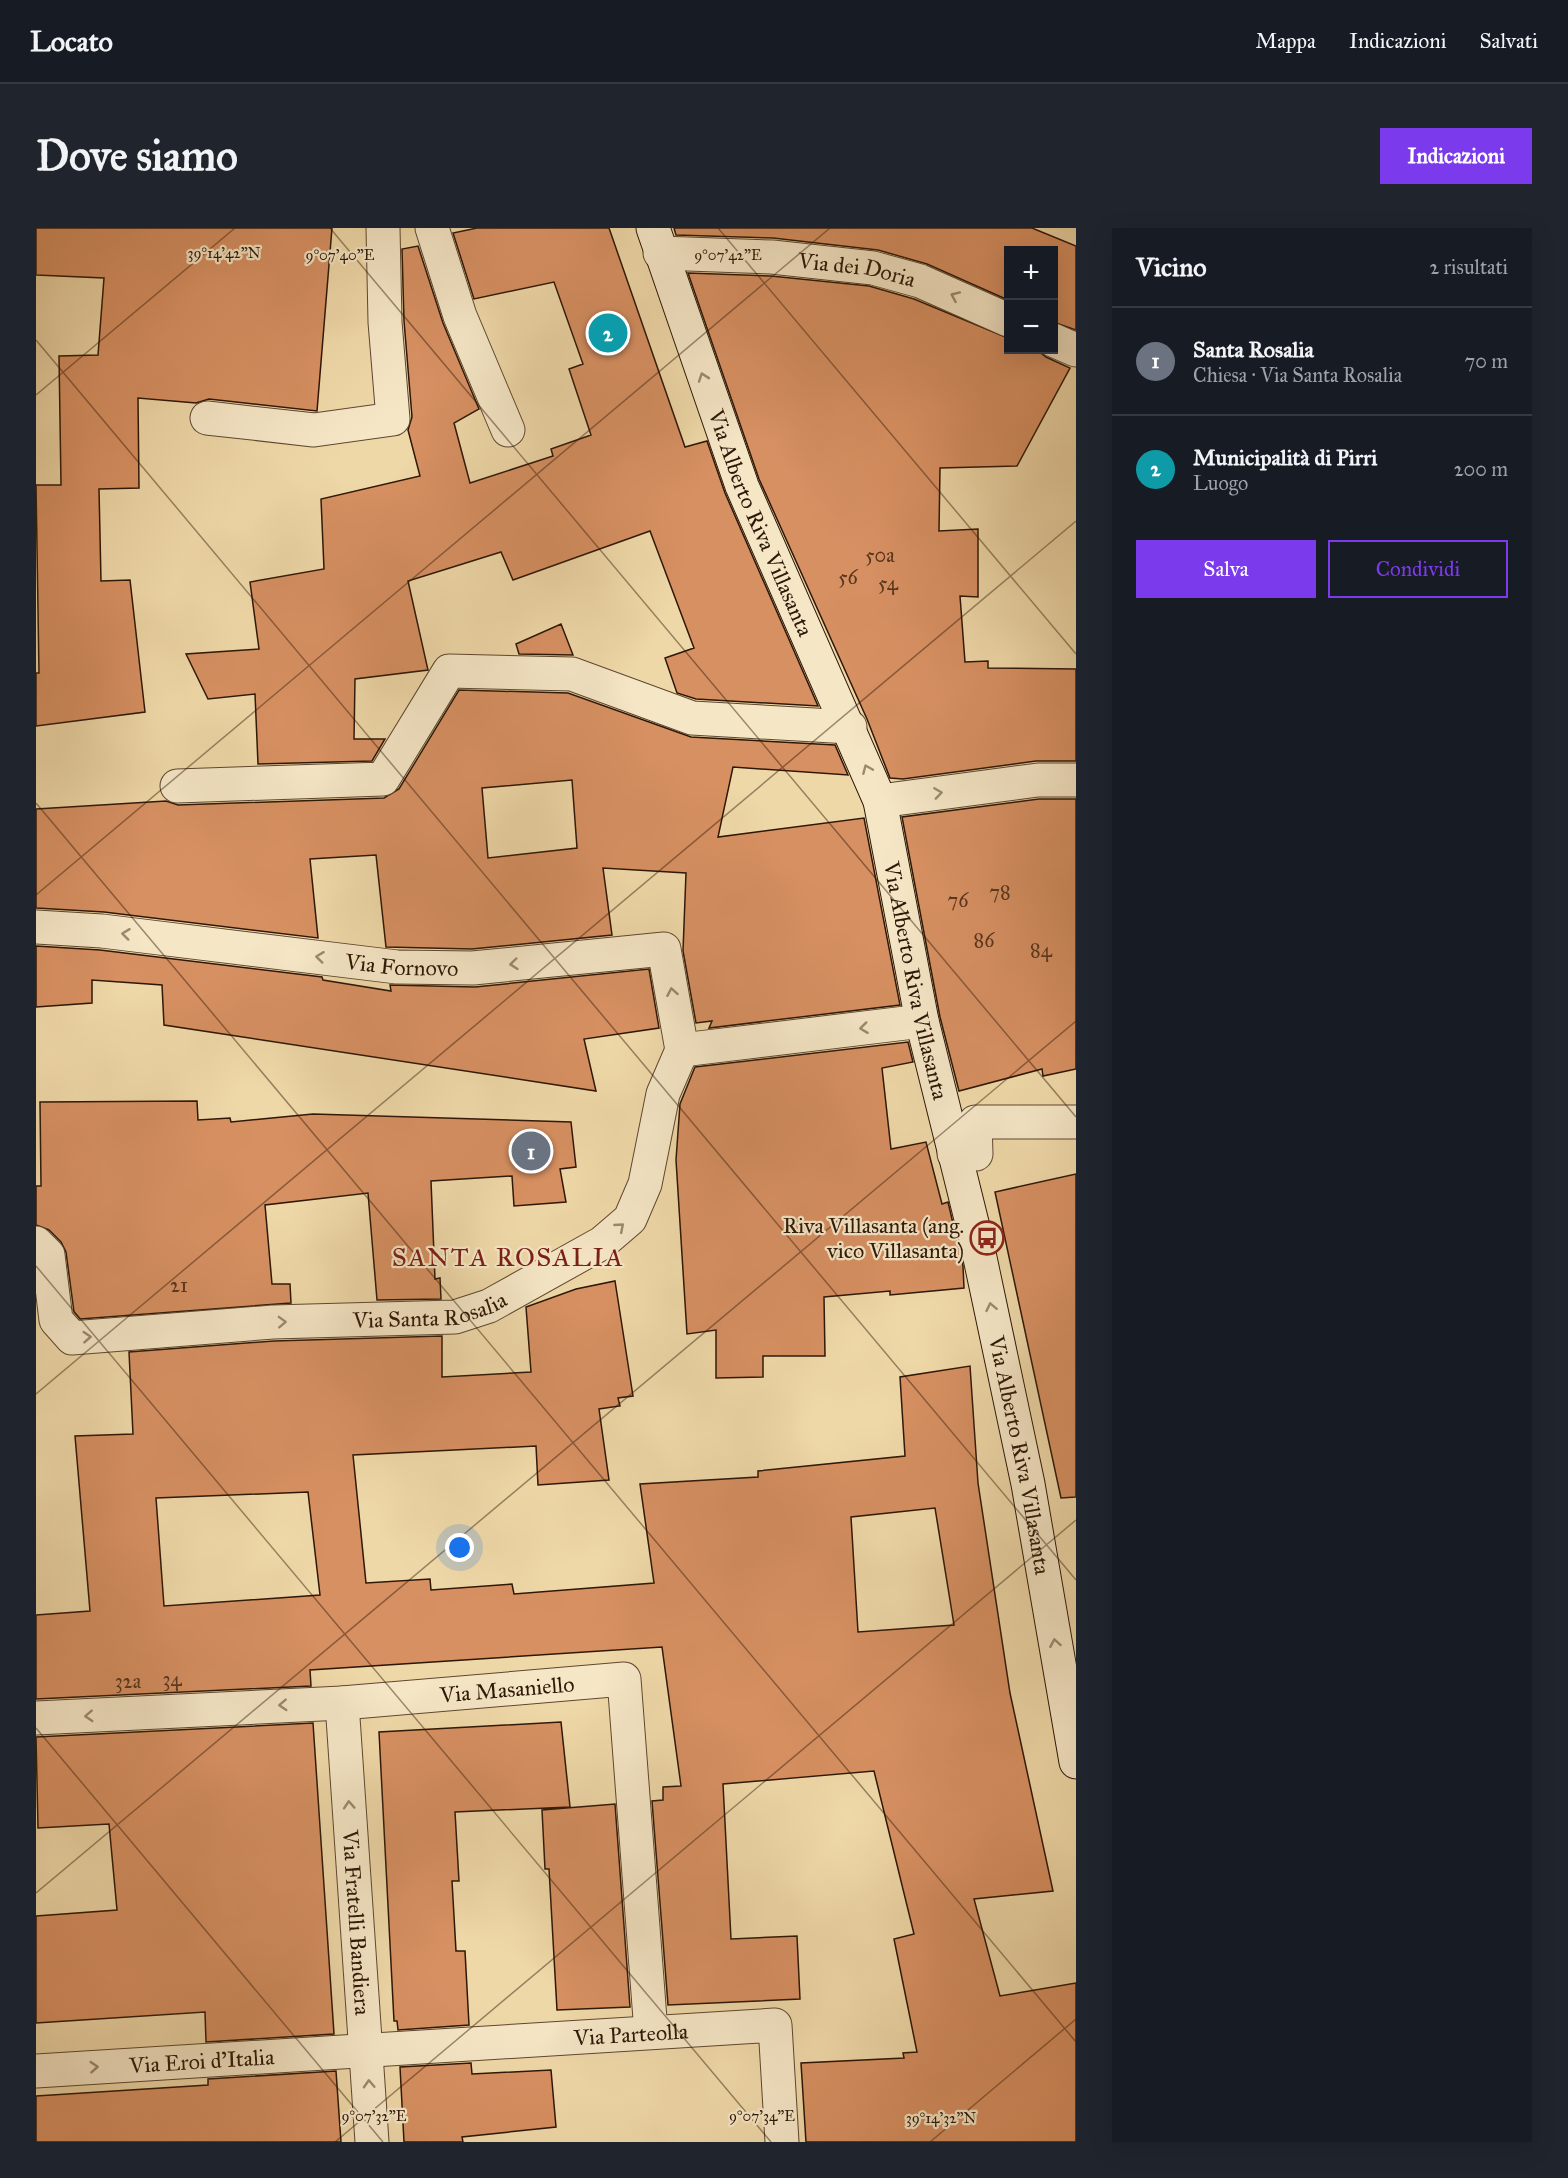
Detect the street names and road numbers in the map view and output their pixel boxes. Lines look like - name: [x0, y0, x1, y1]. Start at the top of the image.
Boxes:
- street label: Via dei Doria: [796, 246, 919, 293]
- street label: Via Alberto Riva Villasanta: [703, 405, 820, 641]
- street label: Via Alberto Riva Villasanta: [878, 858, 955, 1103]
- street label: Via Fornovo: [343, 947, 459, 981]
- street label: Via Santa Rosalia: [351, 1285, 512, 1333]
- street label: Via Alberto Riva Villasanta: [983, 1332, 1057, 1577]
- street label: Via Masaniello: [438, 1670, 575, 1708]
- street label: Via Fratelli Bandiera: [337, 1828, 377, 2017]
- street label: Via Parteolla: [572, 2017, 690, 2051]
- street label: Via Eroi d'Italia: [127, 2043, 276, 2079]

